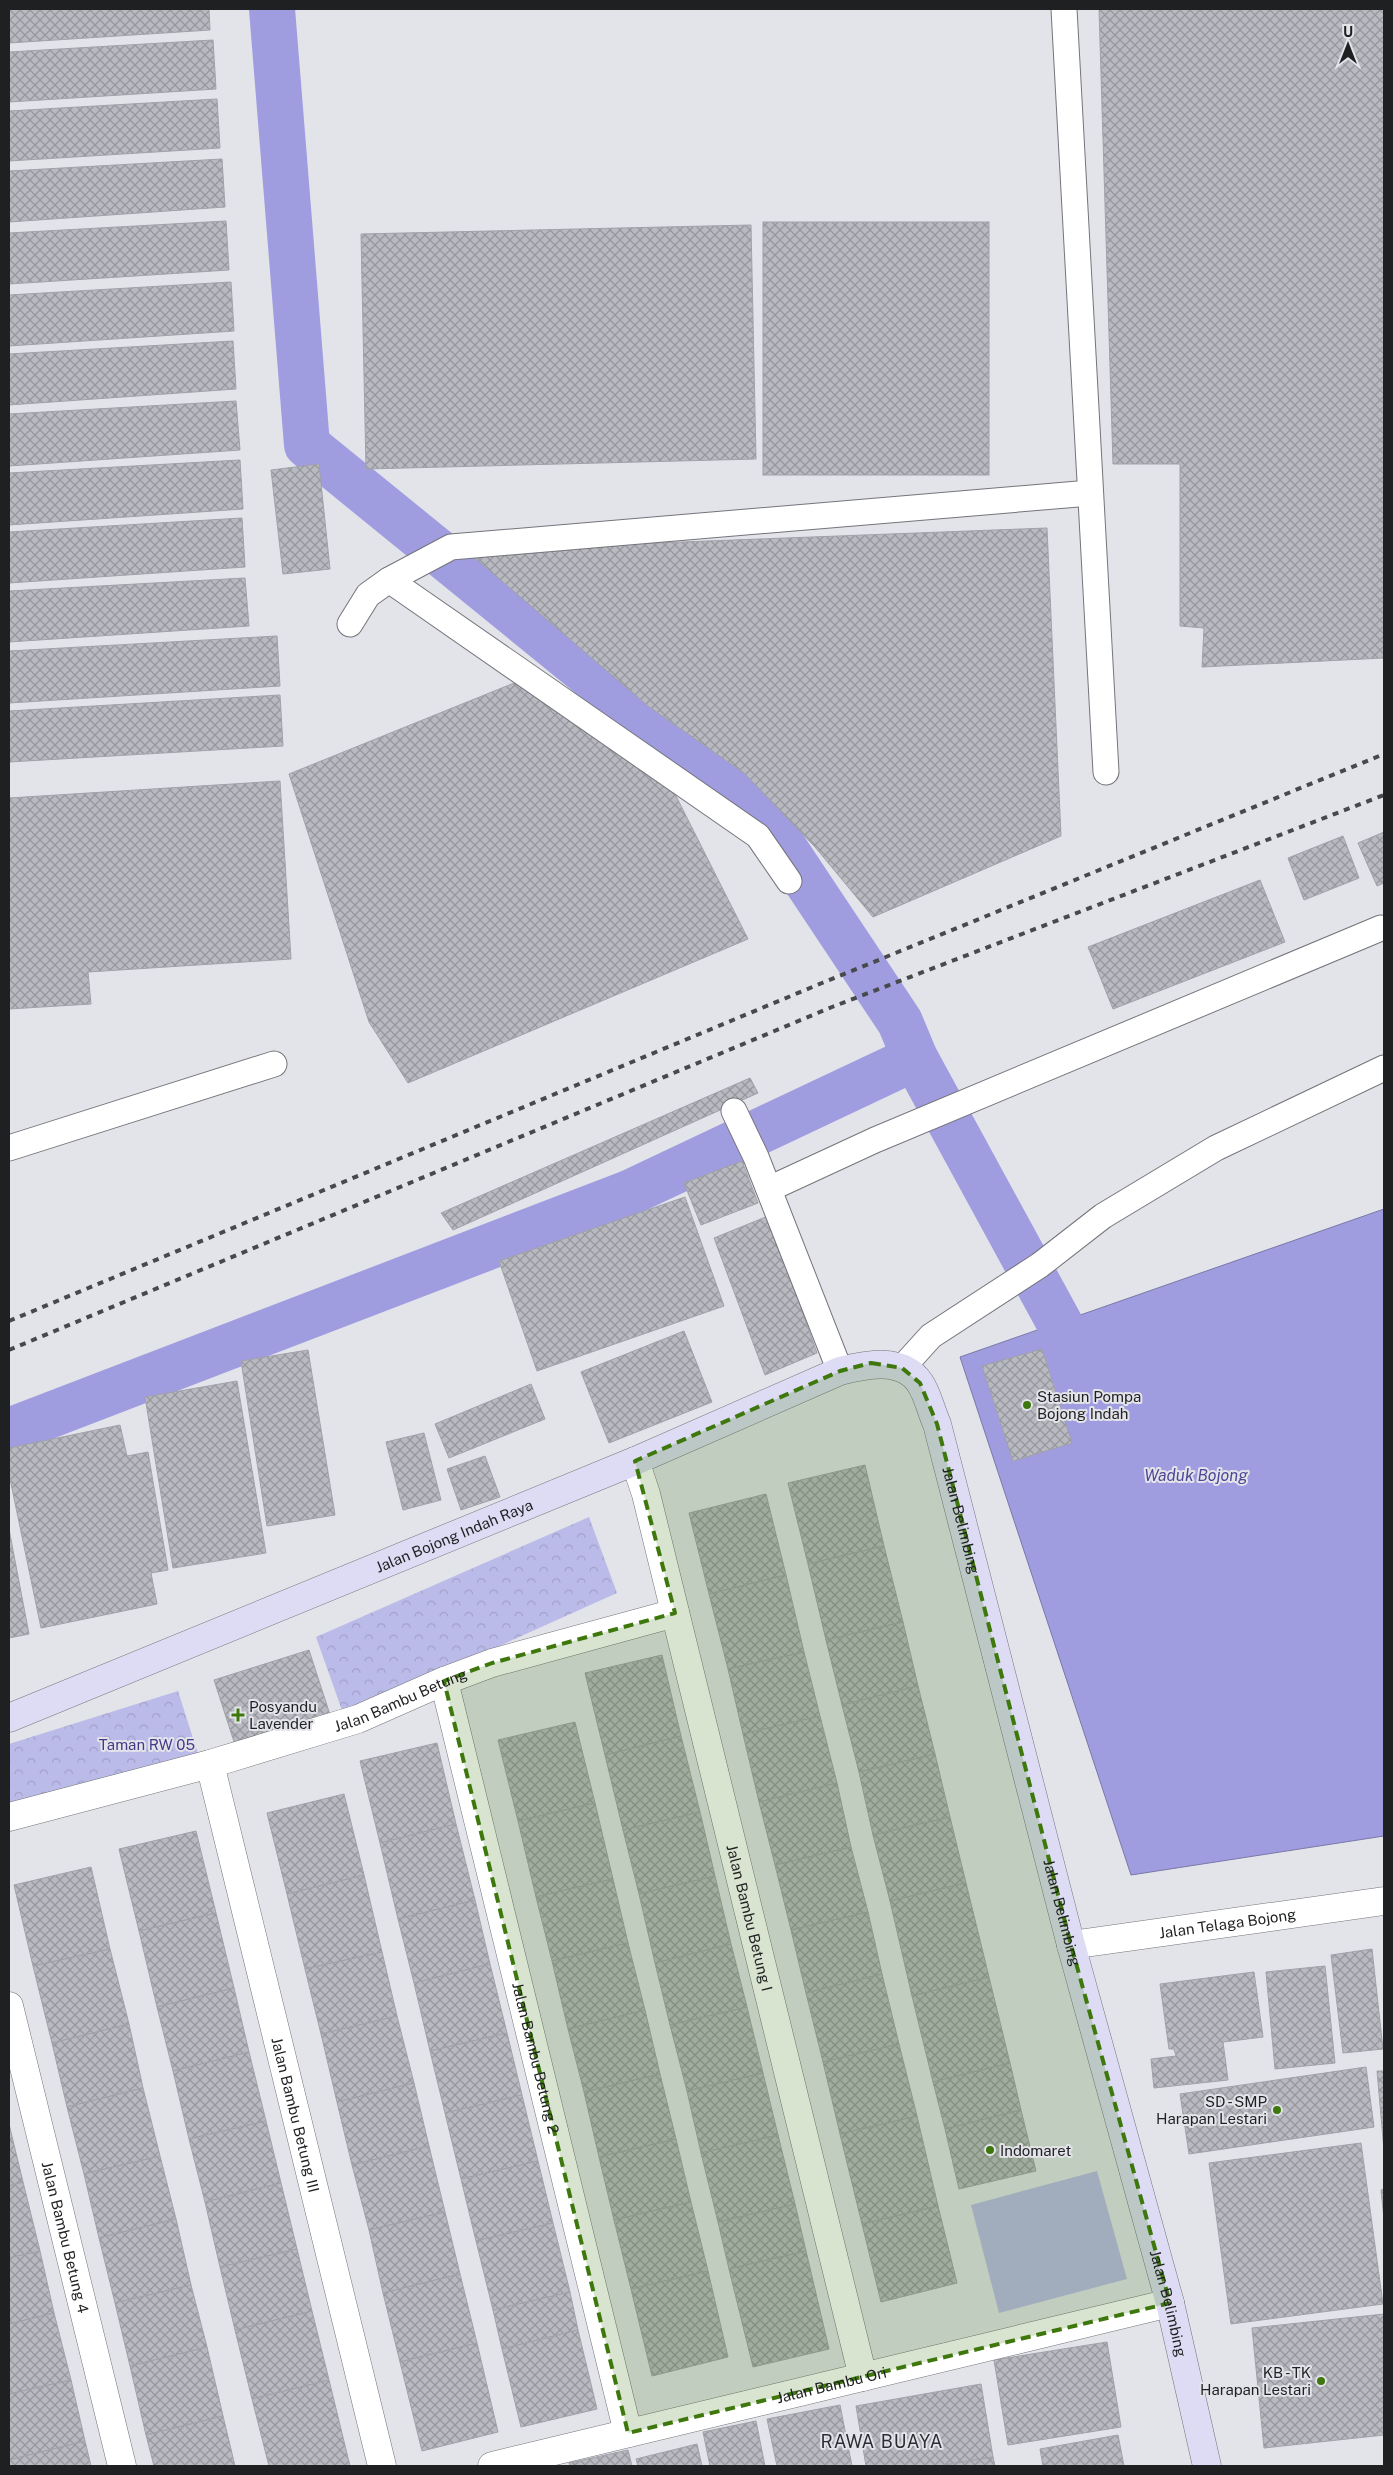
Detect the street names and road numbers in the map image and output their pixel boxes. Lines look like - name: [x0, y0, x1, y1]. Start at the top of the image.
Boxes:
- street label: Jalan Belimbing: [940, 1465, 984, 1576]
- street label: Jalan Bojong Indah Raya: [373, 1495, 535, 1575]
- street label: Jalan Bambu Betung: [332, 1665, 469, 1734]
- street label: Jalan Bambu Betung I: [724, 1842, 776, 1993]
- street label: Jalan Belimbing: [1041, 1857, 1085, 1968]
- street label: Jalan Telaga Bojong: [1158, 1905, 1297, 1941]
- street label: Jalan Bambu Betung 2: [510, 1980, 563, 2135]
- street label: Jalan Bambu Betung III: [269, 2035, 323, 2194]
- street label: Jalan Bambu Betung 4: [39, 2159, 93, 2315]
- street label: Jalan Belimbing: [1147, 2248, 1190, 2358]
- street label: Jalan Bambu Ori: [775, 2363, 888, 2406]

